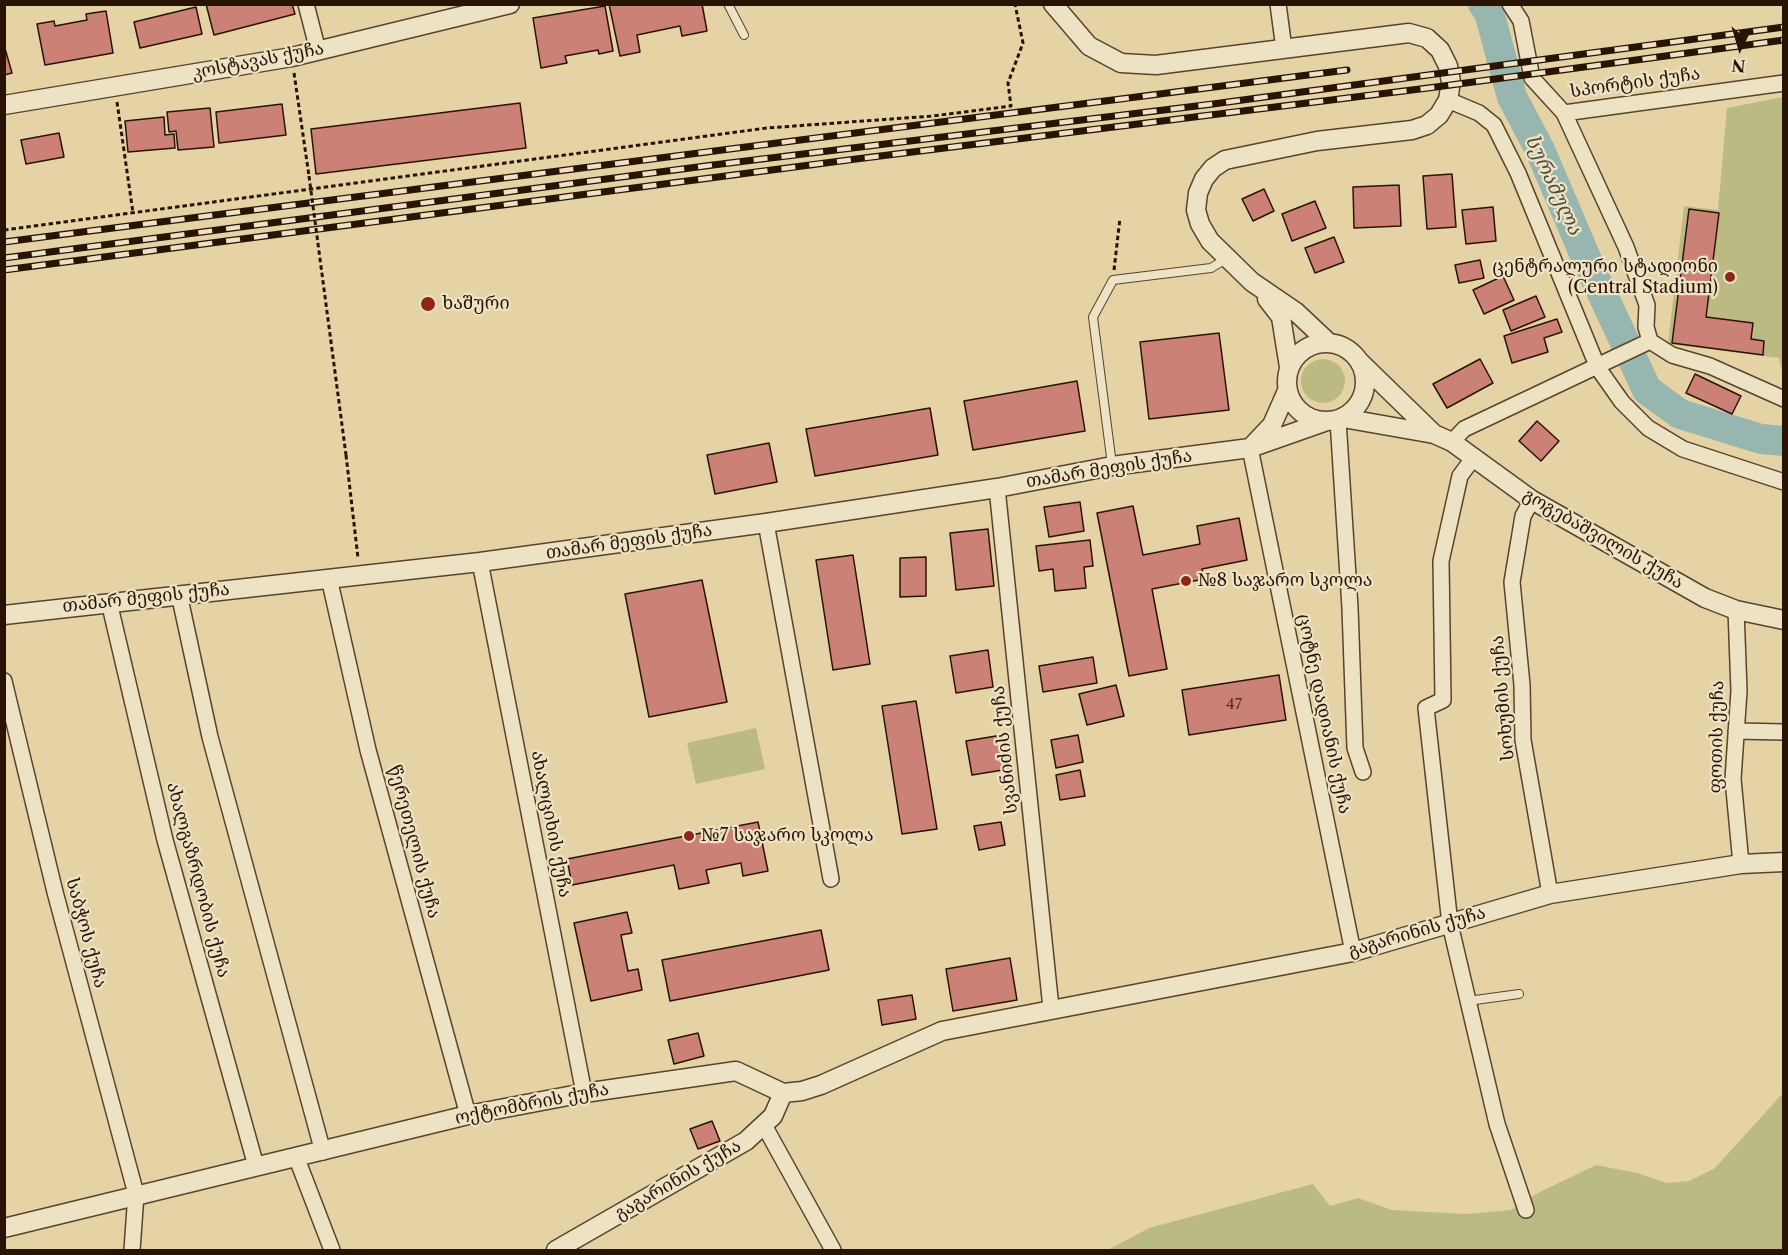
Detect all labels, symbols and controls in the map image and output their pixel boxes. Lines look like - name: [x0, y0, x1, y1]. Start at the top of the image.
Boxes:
- north arrow: [1710, 18, 1770, 78]
- street label: კოსტავას ქუჩა: [190, 38, 326, 84]
- text: N: [1731, 55, 1746, 76]
- street label: სპორტის ქუჩა: [1568, 63, 1702, 103]
- water label: სურამულა: [1519, 131, 1587, 239]
- place label: ცენტრალური სტადიონი (Central Stadium): [1492, 256, 1718, 298]
- marker: ცენტრალური სტადიონი (Central Stadium): [1723, 270, 1737, 284]
- place label: ხაშური: [442, 293, 510, 315]
- marker: ხაშური: [419, 295, 437, 313]
- street label: თამარ მეფის ქუჩა: [1024, 445, 1194, 493]
- street label: გოგებაშვილის ქუჩა: [1519, 484, 1687, 594]
- street label: თამარ მეფის ქუჩა: [544, 520, 714, 564]
- place label: №8 საჯარო სკოლა: [1198, 570, 1372, 592]
- marker: №8 საჯარო სკოლა: [1179, 574, 1193, 588]
- street label: თამარ მეფის ქუჩა: [61, 578, 231, 618]
- street label: ცოტნე დადიანის ქუჩა: [1292, 612, 1356, 816]
- street label: სოხუმის ქუჩა: [1487, 634, 1519, 762]
- street label: ფოთის ქუჩა: [1705, 680, 1729, 794]
- street label: სვანიძის ქუჩა: [988, 685, 1022, 815]
- house number: 47: [1226, 696, 1242, 714]
- street label: ახალციხის ქუჩა: [526, 749, 576, 899]
- street label: წერეთელის ქუჩა: [383, 763, 445, 921]
- street label: ახალგაზრდობის ქუჩა: [161, 780, 235, 980]
- place label: №7 საჯარო სკოლა: [701, 825, 874, 847]
- marker: №7 საჯარო სკოლა: [682, 829, 696, 843]
- street label: საბჭოს ქუჩა: [61, 876, 111, 990]
- street label: გაგარინის ქუჩა: [1346, 902, 1488, 962]
- street label: ოქტომბრის ქუჩა: [453, 1078, 611, 1130]
- street label: გაგარინის ქუჩა: [611, 1135, 745, 1225]

